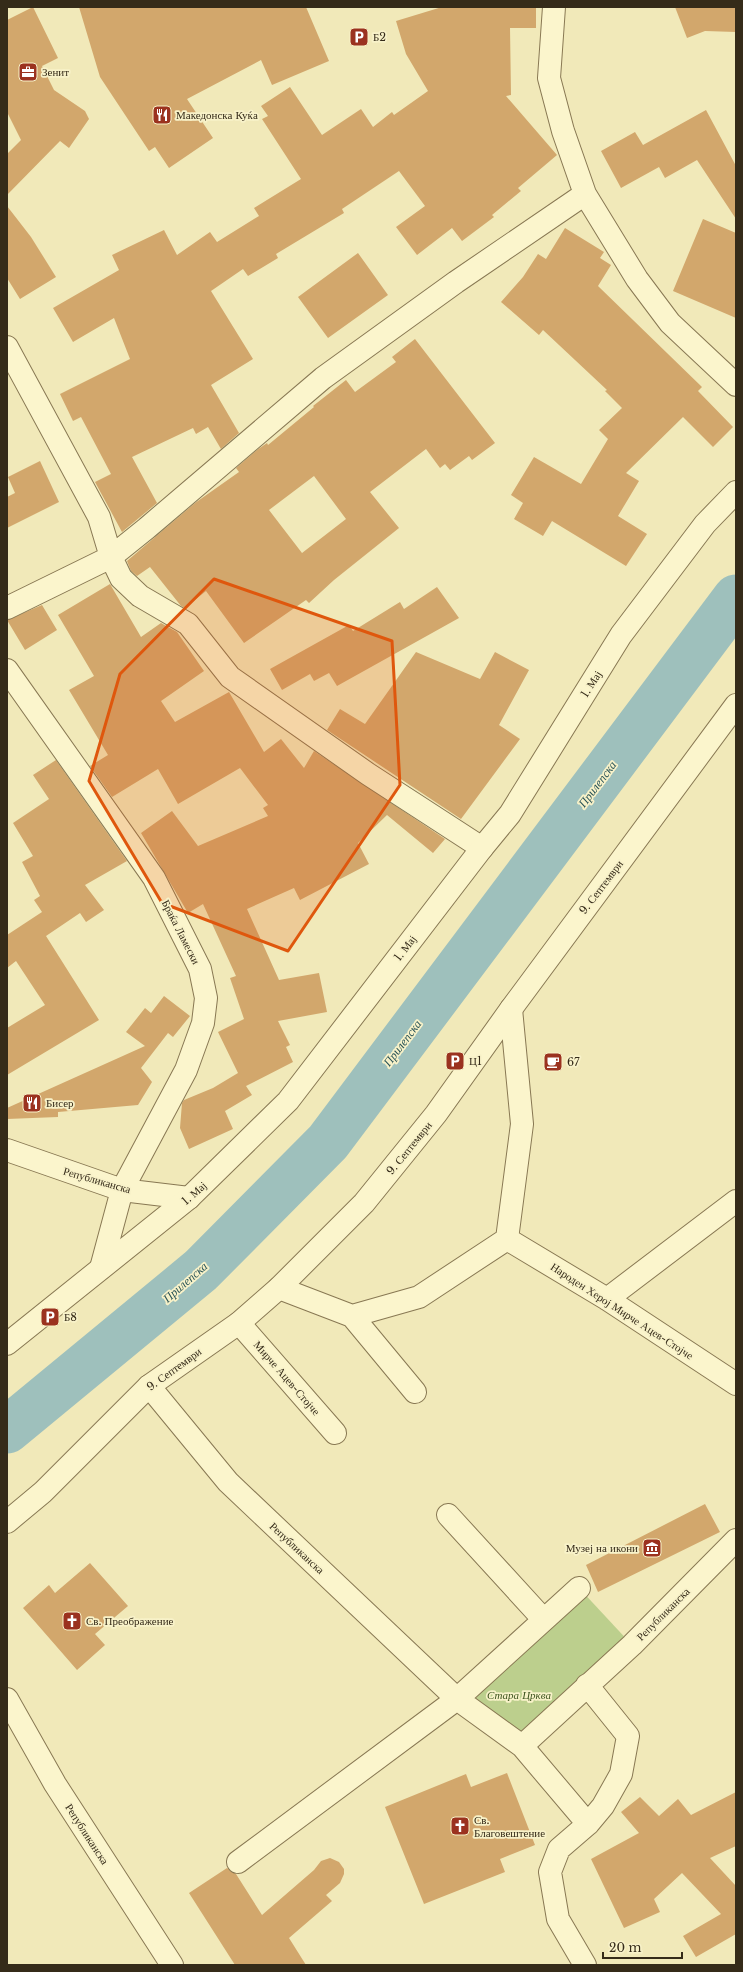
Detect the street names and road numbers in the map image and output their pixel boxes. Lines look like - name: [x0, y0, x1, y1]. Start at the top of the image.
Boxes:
- street label: 1. Мај: [577, 668, 605, 700]
- street label: 9. Септември: [576, 857, 626, 917]
- street label: Браќа Ламески: [159, 897, 203, 967]
- street label: 1. Мај: [391, 932, 419, 964]
- street label: 9. Септември: [383, 1119, 435, 1177]
- street label: Републиканска: [62, 1164, 133, 1196]
- street label: 1. Мај: [179, 1178, 209, 1208]
- street label: Народен Херој Мирче Ацев-Стојче: [548, 1260, 696, 1363]
- street label: Мирче Ацев-Стојче: [251, 1338, 323, 1418]
- street label: 9. Септември: [144, 1344, 204, 1394]
- street label: Републиканска: [267, 1519, 327, 1577]
- street label: Републиканска: [633, 1584, 693, 1644]
- street label: Републиканска: [62, 1801, 112, 1867]

